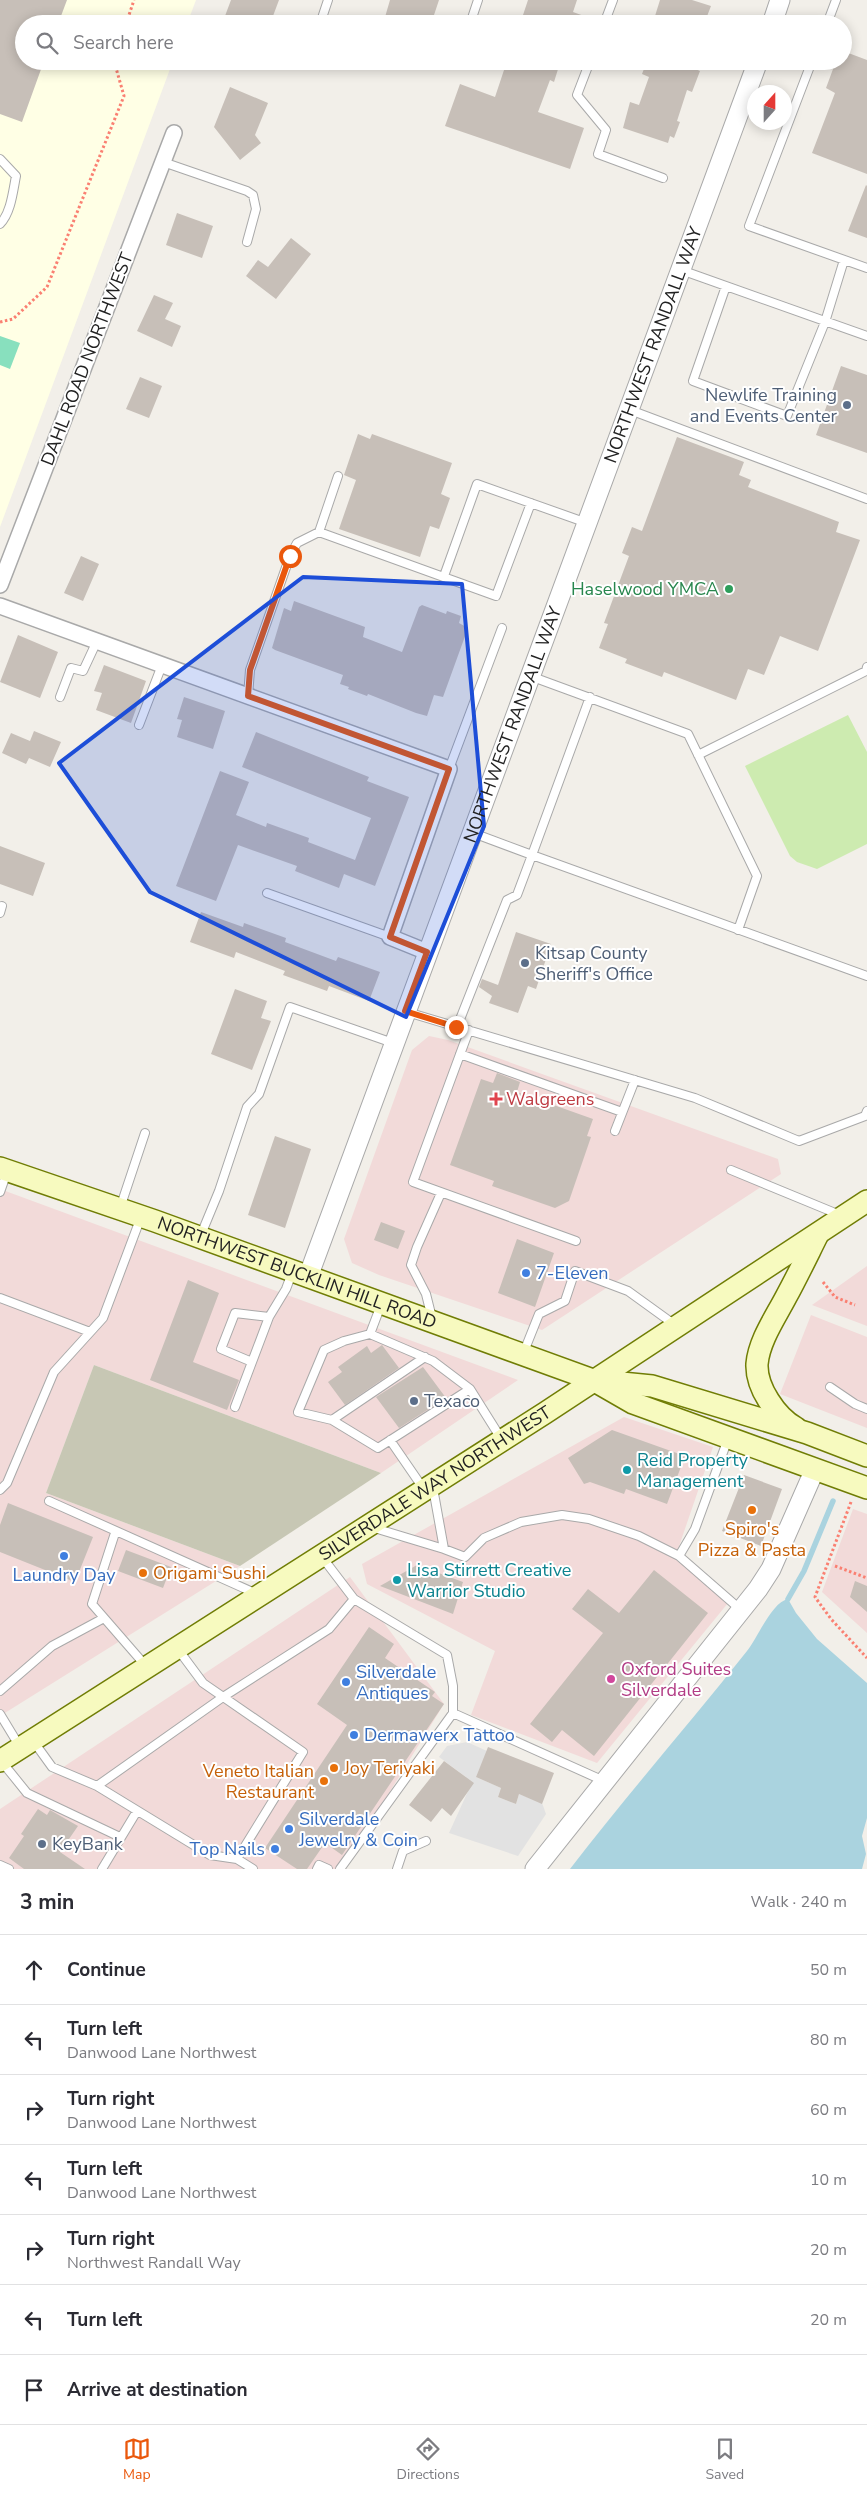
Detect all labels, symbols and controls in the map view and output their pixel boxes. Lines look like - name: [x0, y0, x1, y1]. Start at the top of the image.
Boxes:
- search box: [15, 15, 852, 70]
- icon: search: [33, 29, 61, 57]
- text: Search here: [73, 30, 174, 56]
- north arrow: [747, 85, 792, 130]
- street label: NORTHWEST RANDALL WAY: [598, 223, 708, 466]
- street label: DAHL ROAD NORTHWEST: [35, 249, 139, 469]
- place label: Newlife Training and Events Center: [690, 383, 838, 428]
- marker: Newlife Training and Events Center: [841, 399, 853, 411]
- route start: [279, 545, 302, 568]
- place label: Haselwood YMCA: [571, 577, 719, 601]
- marker: Haselwood YMCA: [723, 583, 735, 595]
- street label: NORTHWEST RANDALL WAY: [458, 603, 567, 846]
- place label: Kitsap County Sheriff's Office: [535, 941, 653, 986]
- marker: Kitsap County Sheriff's Office: [519, 957, 531, 969]
- route end: [445, 1016, 468, 1039]
- place label: Walgreens: [506, 1087, 594, 1111]
- marker: Walgreens: [490, 1093, 502, 1105]
- street label: NORTHWEST BUCKLIN HILL ROAD: [154, 1211, 440, 1334]
- place label: 7-Eleven: [536, 1261, 609, 1285]
- marker: 7-Eleven: [520, 1267, 532, 1279]
- place label: Texaco: [424, 1389, 480, 1413]
- marker: Texaco: [408, 1395, 420, 1407]
- street label: SILVERDALE WAY NORTHWEST: [314, 1400, 556, 1566]
- place label: Reid Property Management: [637, 1448, 749, 1493]
- marker: Reid Property Management: [621, 1464, 633, 1476]
- marker: Spiro's Pizza & Pasta: [746, 1504, 758, 1516]
- place label: Spiro's Pizza & Pasta: [698, 1517, 806, 1562]
- marker: Laundry Day: [58, 1550, 70, 1562]
- place label: Lisa Stirrett Creative Warrior Studio: [407, 1558, 571, 1603]
- place label: Origami Sushi: [153, 1561, 266, 1585]
- place label: Laundry Day: [12, 1563, 116, 1587]
- marker: Origami Sushi: [137, 1567, 149, 1579]
- marker: Lisa Stirrett Creative Warrior Studio: [391, 1574, 403, 1586]
- place label: Oxford Suites Silverdale: [621, 1657, 731, 1702]
- place label: Silverdale Antiques: [356, 1660, 436, 1705]
- marker: Oxford Suites Silverdale: [605, 1673, 617, 1685]
- marker: Silverdale Antiques: [340, 1676, 352, 1688]
- place label: Dermawerx Tattoo: [364, 1723, 515, 1747]
- marker: Dermawerx Tattoo: [348, 1729, 360, 1741]
- place label: Joy Teriyaki: [343, 1756, 435, 1780]
- place label: Veneto Italian Restaurant: [202, 1759, 315, 1804]
- marker: Joy Teriyaki: [328, 1762, 340, 1774]
- marker: Veneto Italian Restaurant: [318, 1775, 330, 1787]
- place label: Silverdale Jewelry & Coin: [298, 1807, 418, 1852]
- marker: Silverdale Jewelry & Coin: [283, 1823, 295, 1835]
- place label: KeyBank: [52, 1832, 124, 1856]
- place label: Top Nails: [189, 1837, 265, 1861]
- marker: KeyBank: [36, 1838, 48, 1850]
- marker: Top Nails: [269, 1843, 281, 1855]
- text: 3 min: [20, 1888, 74, 1916]
- text: Walk · 240 m: [751, 1891, 847, 1913]
- icon: ahead: [20, 1956, 48, 1984]
- text: Continue: [67, 1957, 146, 1983]
- text: 50 m: [810, 1959, 847, 1981]
- text: Turn left: [67, 2016, 142, 2042]
- icon: left: [20, 2026, 48, 2054]
- text: 80 m: [810, 2029, 847, 2051]
- text: Danwood Lane Northwest: [67, 2042, 256, 2064]
- text: Turn right: [67, 2086, 154, 2112]
- icon: right: [20, 2096, 48, 2124]
- text: 60 m: [810, 2099, 847, 2121]
- text: Danwood Lane Northwest: [67, 2112, 256, 2134]
- text: Turn left: [67, 2156, 142, 2182]
- icon: left: [20, 2166, 48, 2194]
- text: 10 m: [810, 2169, 847, 2191]
- text: Danwood Lane Northwest: [67, 2182, 256, 2204]
- text: Turn right: [67, 2226, 154, 2252]
- icon: right: [20, 2236, 48, 2264]
- text: 20 m: [810, 2239, 847, 2261]
- text: Northwest Randall Way: [67, 2252, 241, 2274]
- icon: left: [20, 2306, 48, 2334]
- text: Turn left: [67, 2307, 142, 2333]
- text: 20 m: [810, 2309, 847, 2331]
- icon: arrive: [20, 2376, 48, 2404]
- text: Arrive at destination: [67, 2377, 248, 2403]
- tab: Map: [123, 2435, 151, 2484]
- tab: Directions: [397, 2435, 460, 2484]
- tab: Saved: [705, 2435, 744, 2484]

